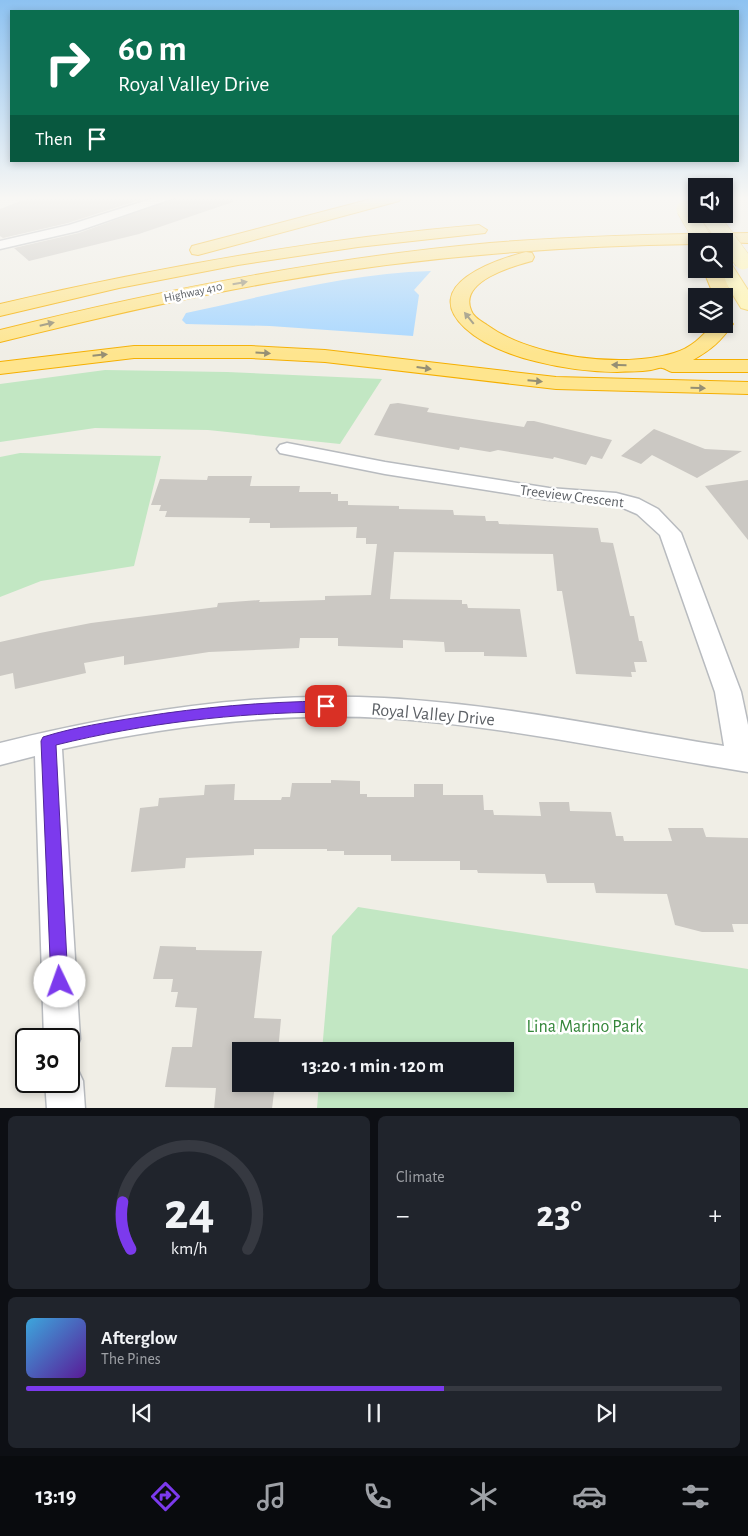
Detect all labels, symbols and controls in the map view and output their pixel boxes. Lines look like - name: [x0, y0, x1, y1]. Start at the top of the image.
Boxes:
- icon: right: [35, 30, 100, 95]
- text: 60 m: [118, 32, 187, 67]
- text: Royal Valley Drive: [118, 73, 269, 95]
- icon: arrive: [83, 125, 111, 153]
- text: Then: [35, 130, 73, 149]
- map controls: [688, 178, 733, 333]
- button: sound: [688, 178, 733, 223]
- button: search: [688, 233, 733, 278]
- one-way arrow: [233, 278, 249, 286]
- street label: Highway 410: [163, 280, 224, 305]
- button: layers: [688, 288, 733, 333]
- one-way arrow: [463, 312, 474, 325]
- one-way arrow: [40, 320, 55, 328]
- one-way arrow: [255, 349, 271, 357]
- one-way arrow: [93, 351, 109, 359]
- one-way arrow: [611, 361, 627, 369]
- one-way arrow: [417, 365, 433, 373]
- one-way arrow: [527, 378, 543, 386]
- one-way arrow: [690, 384, 706, 392]
- street label: Treeview Crescent: [519, 483, 625, 510]
- pin: [305, 685, 347, 727]
- icon: arrive: [312, 692, 340, 720]
- street label: Royal Valley Drive: [370, 701, 495, 729]
- position arrow: [33, 955, 85, 1007]
- park label: Lina Marino Park: [527, 1018, 644, 1036]
- speed limit sign: 30: [15, 1028, 80, 1093]
- text: 13:20 · 1 min · 120 m: [302, 1057, 444, 1076]
- text: Climate: [396, 1169, 445, 1185]
- text: 24: [164, 1186, 214, 1238]
- text: 23°: [536, 1196, 582, 1234]
- text: −: [396, 1202, 409, 1230]
- text: +: [709, 1202, 722, 1230]
- text: km/h: [171, 1240, 207, 1258]
- text: Afterglow: [101, 1329, 177, 1348]
- text: The Pines: [101, 1351, 161, 1367]
- icon: previous: [128, 1399, 156, 1427]
- icon: pause: [360, 1399, 388, 1427]
- icon: next: [592, 1399, 620, 1427]
- icon: directions: [148, 1479, 183, 1514]
- icon: music: [254, 1479, 289, 1514]
- icon: phone: [360, 1479, 395, 1514]
- icon: climate: [466, 1479, 501, 1514]
- icon: car: [572, 1479, 607, 1514]
- icon: filters: [678, 1479, 713, 1514]
- text: 13:19: [36, 1485, 77, 1507]

